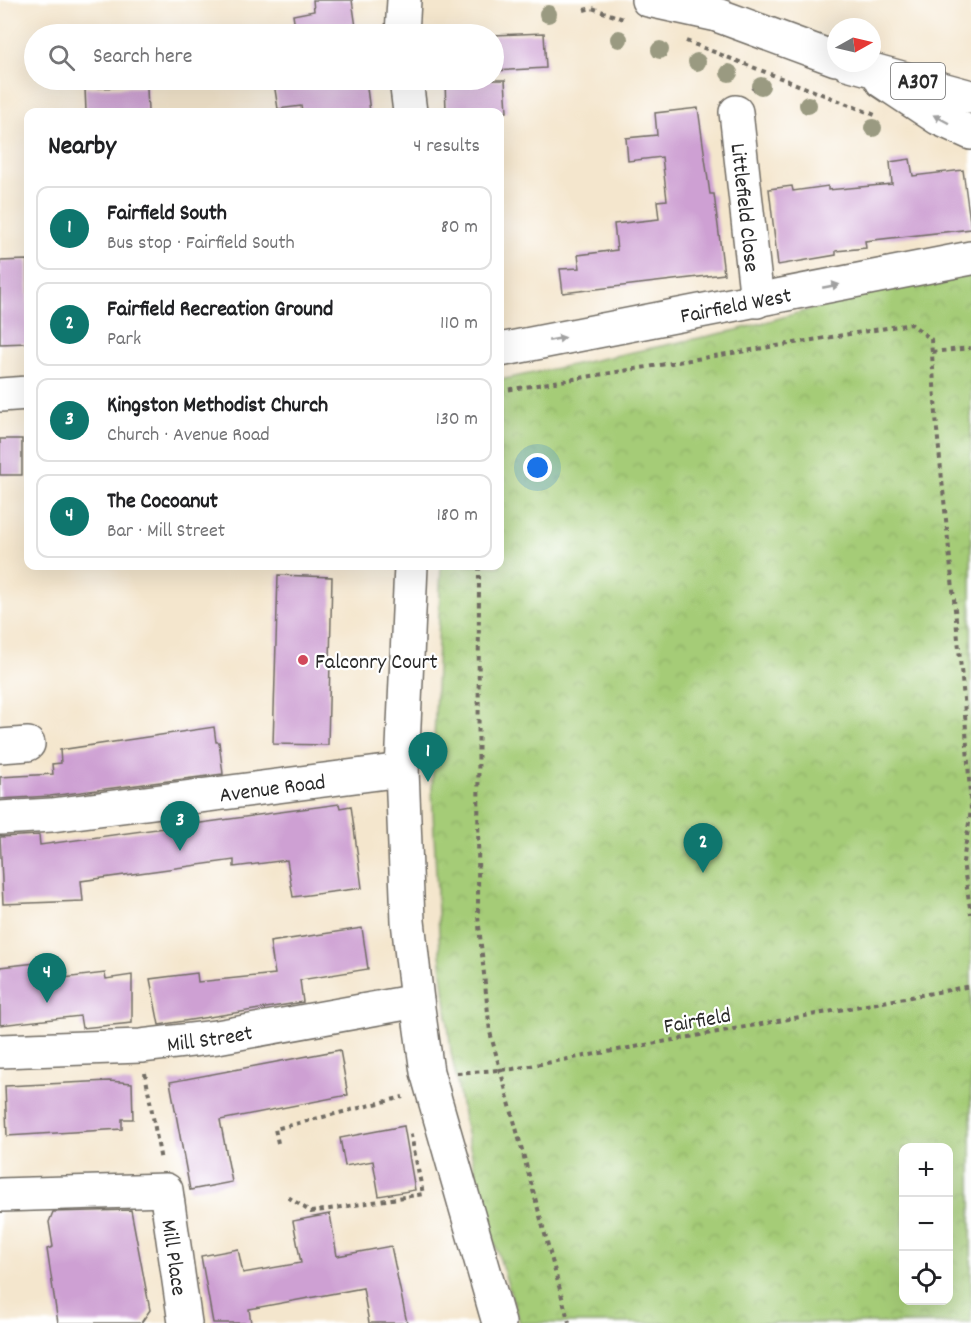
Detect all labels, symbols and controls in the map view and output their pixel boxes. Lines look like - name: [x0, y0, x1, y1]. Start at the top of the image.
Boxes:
- north arrow: [827, 18, 881, 72]
- search box: [24, 24, 504, 90]
- icon: search: [45, 41, 78, 74]
- text: Search here: [93, 42, 192, 73]
- road number: A307: [891, 63, 945, 99]
- one-way arrow: [933, 114, 950, 124]
- text: Nearby: [48, 129, 116, 166]
- text: 4 results: [413, 133, 480, 161]
- street label: Littlefield Close: [721, 142, 766, 274]
- text: Fairfield South: [107, 199, 227, 230]
- text: 1: [67, 214, 72, 242]
- text: 80 m: [441, 214, 478, 242]
- text: Bus stop · Fairfield South: [107, 230, 295, 258]
- street label: Fairfield West: [678, 281, 794, 333]
- one-way arrow: [822, 281, 841, 290]
- text: Fairfield Recreation Ground: [107, 295, 333, 326]
- text: 2: [65, 310, 74, 338]
- text: 110 m: [440, 310, 478, 338]
- text: Park: [107, 326, 141, 354]
- one-way arrow: [548, 334, 567, 343]
- text: Kingston Methodist Church: [107, 391, 328, 422]
- text: 3: [65, 406, 74, 434]
- text: 130 m: [436, 406, 478, 434]
- text: Church · Avenue Road: [107, 422, 270, 450]
- your location: [523, 453, 552, 482]
- text: The Cocoanut: [107, 487, 218, 518]
- text: 4: [65, 502, 74, 530]
- text: 180 m: [436, 502, 478, 530]
- text: Bar · Mill Street: [107, 518, 225, 546]
- place label: Falconry Court: [315, 648, 438, 679]
- marker: Falconry Court: [296, 653, 310, 667]
- pin: 1: [408, 732, 448, 782]
- street label: Avenue Road: [218, 768, 327, 812]
- pin: 3: [160, 802, 200, 851]
- pin: 2: [684, 824, 722, 873]
- pin: 4: [28, 954, 66, 1003]
- street label: Fairfield: [662, 1001, 734, 1044]
- street label: Mill Street: [165, 1019, 255, 1062]
- map controls: [899, 1143, 953, 1305]
- button: +: [899, 1143, 953, 1197]
- button: −: [899, 1197, 953, 1251]
- street label: Mill Place: [151, 1218, 193, 1298]
- button: locate: [899, 1251, 953, 1305]

